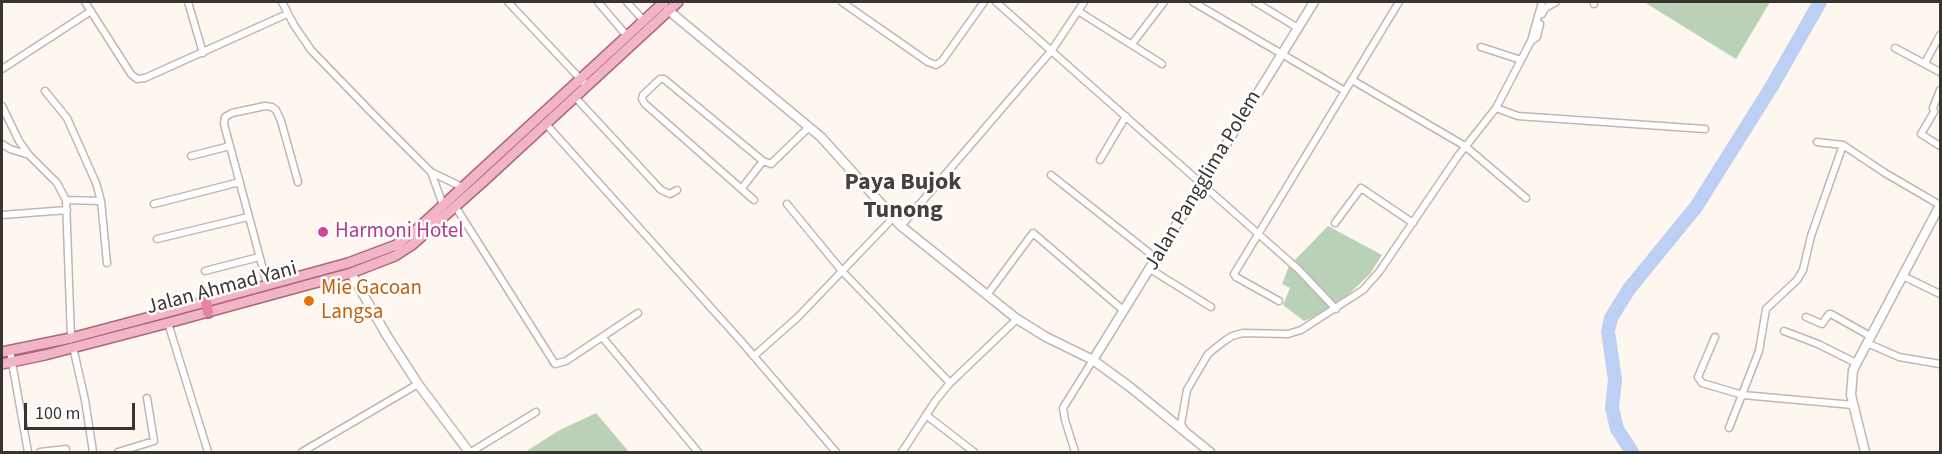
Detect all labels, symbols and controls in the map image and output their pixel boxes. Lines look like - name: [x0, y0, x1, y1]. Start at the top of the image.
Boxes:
- street label: Jalan Pangglima Polem: [1140, 87, 1268, 275]
- district label: Paya Bujok Tunong: [845, 170, 961, 226]
- place label: Harmoni Hotel: [335, 219, 463, 245]
- marker: Harmoni Hotel: [316, 225, 330, 239]
- street label: Jalan Ahmad Yani: [144, 257, 300, 321]
- place label: Mie Gacoan Langsa: [321, 276, 422, 326]
- marker: Mie Gacoan Langsa: [302, 294, 316, 308]
- scale bar: [27, 391, 138, 429]
- text: 100 m: [35, 401, 80, 426]

